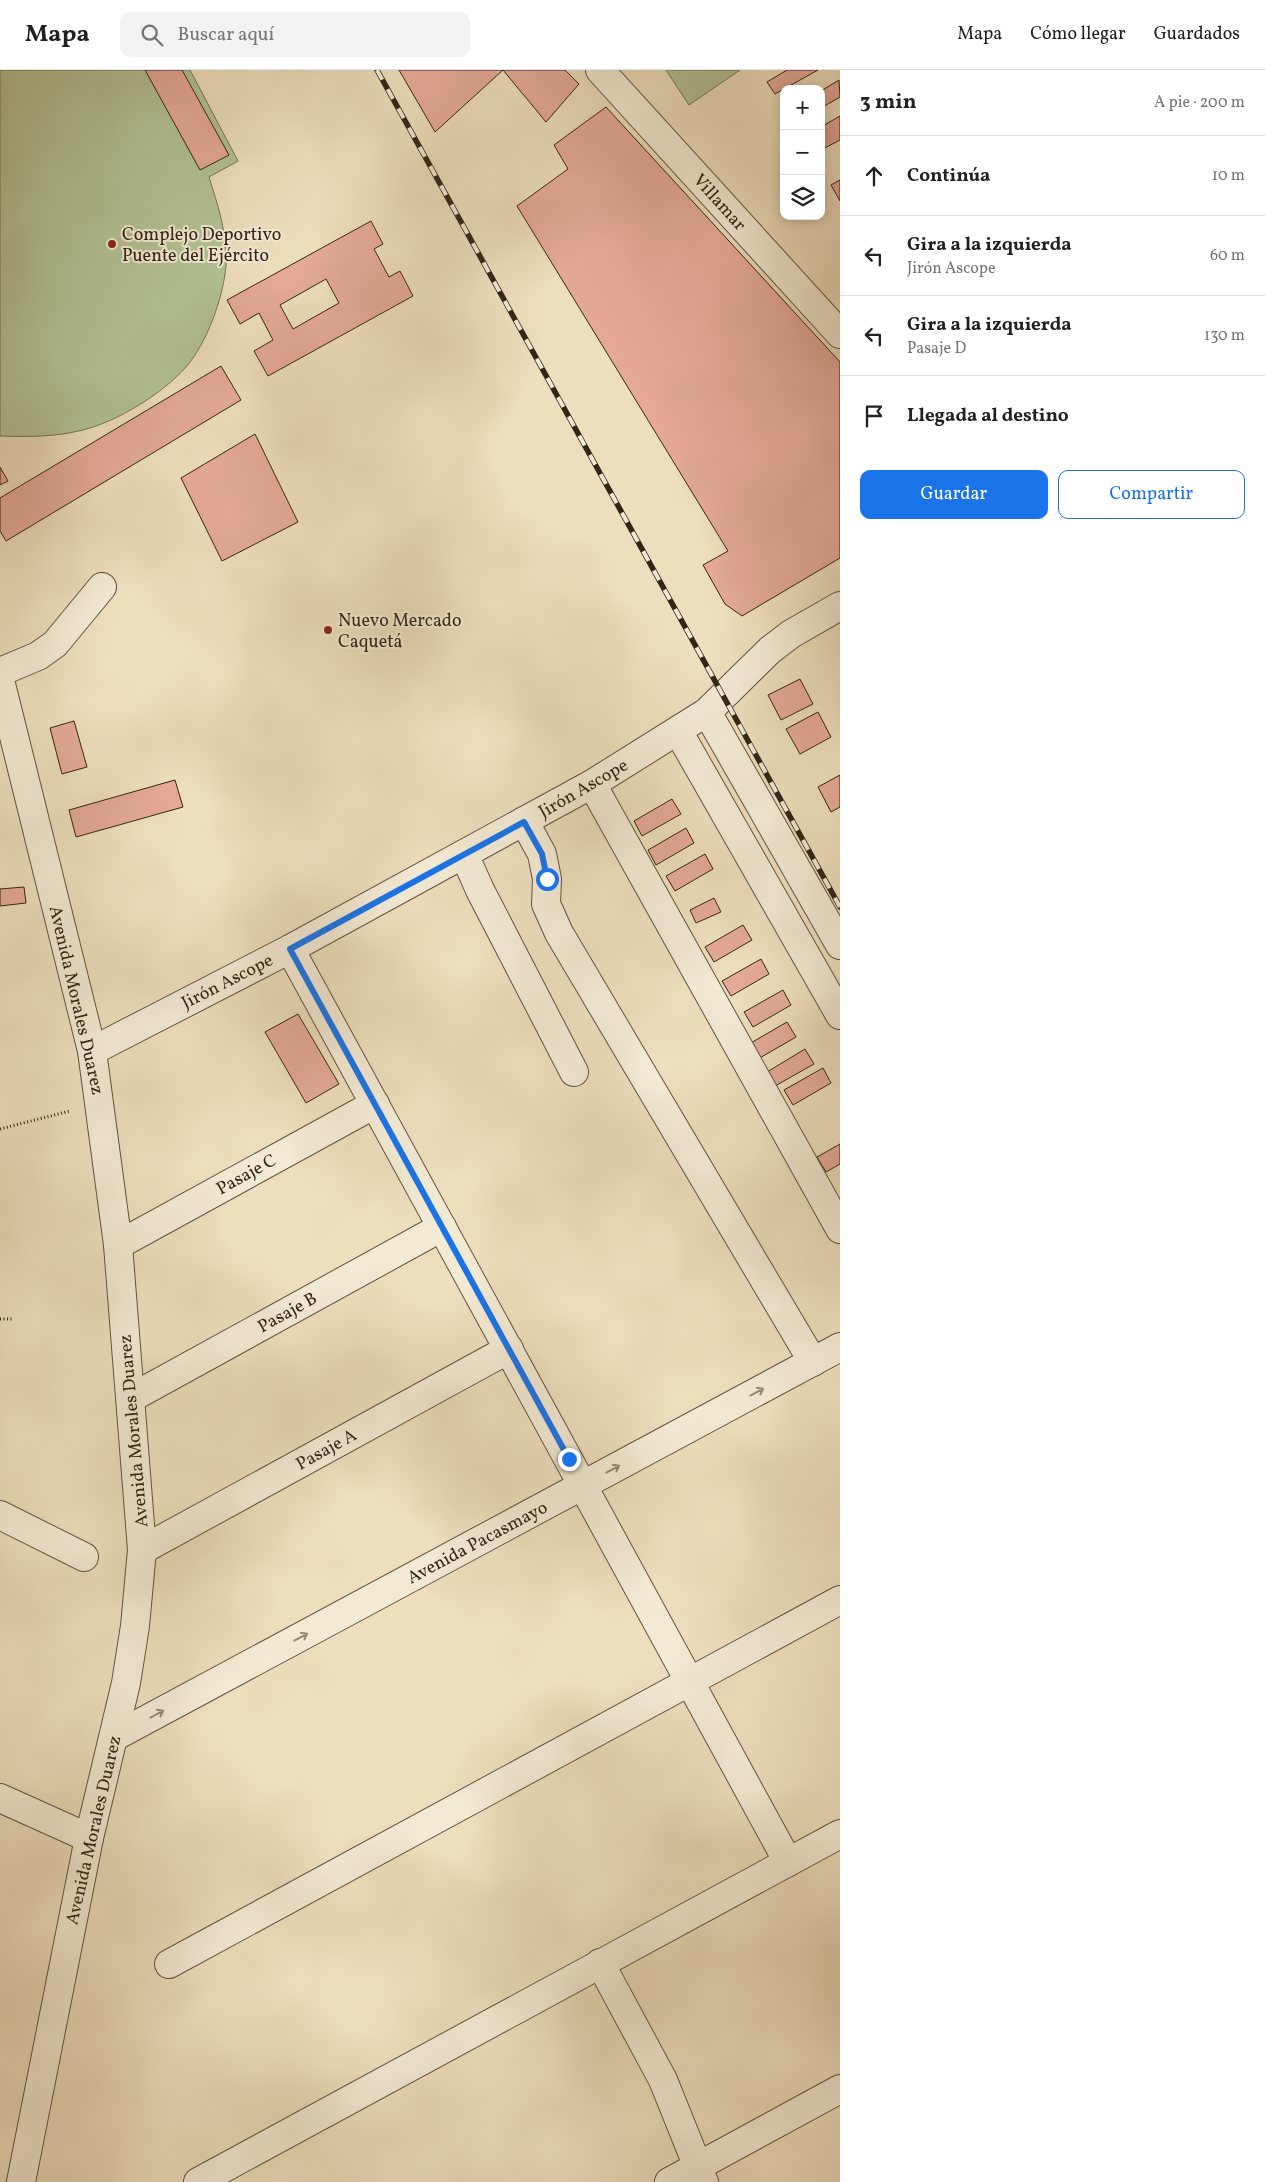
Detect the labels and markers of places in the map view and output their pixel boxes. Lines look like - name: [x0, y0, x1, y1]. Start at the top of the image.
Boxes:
- place label: Complejo Deportivo Puente del Ejército: [122, 223, 281, 269]
- marker: Complejo Deportivo Puente del Ejército: [106, 238, 118, 250]
- place label: Nuevo Mercado Caquetá: [338, 609, 462, 655]
- marker: Nuevo Mercado Caquetá: [322, 624, 334, 636]

